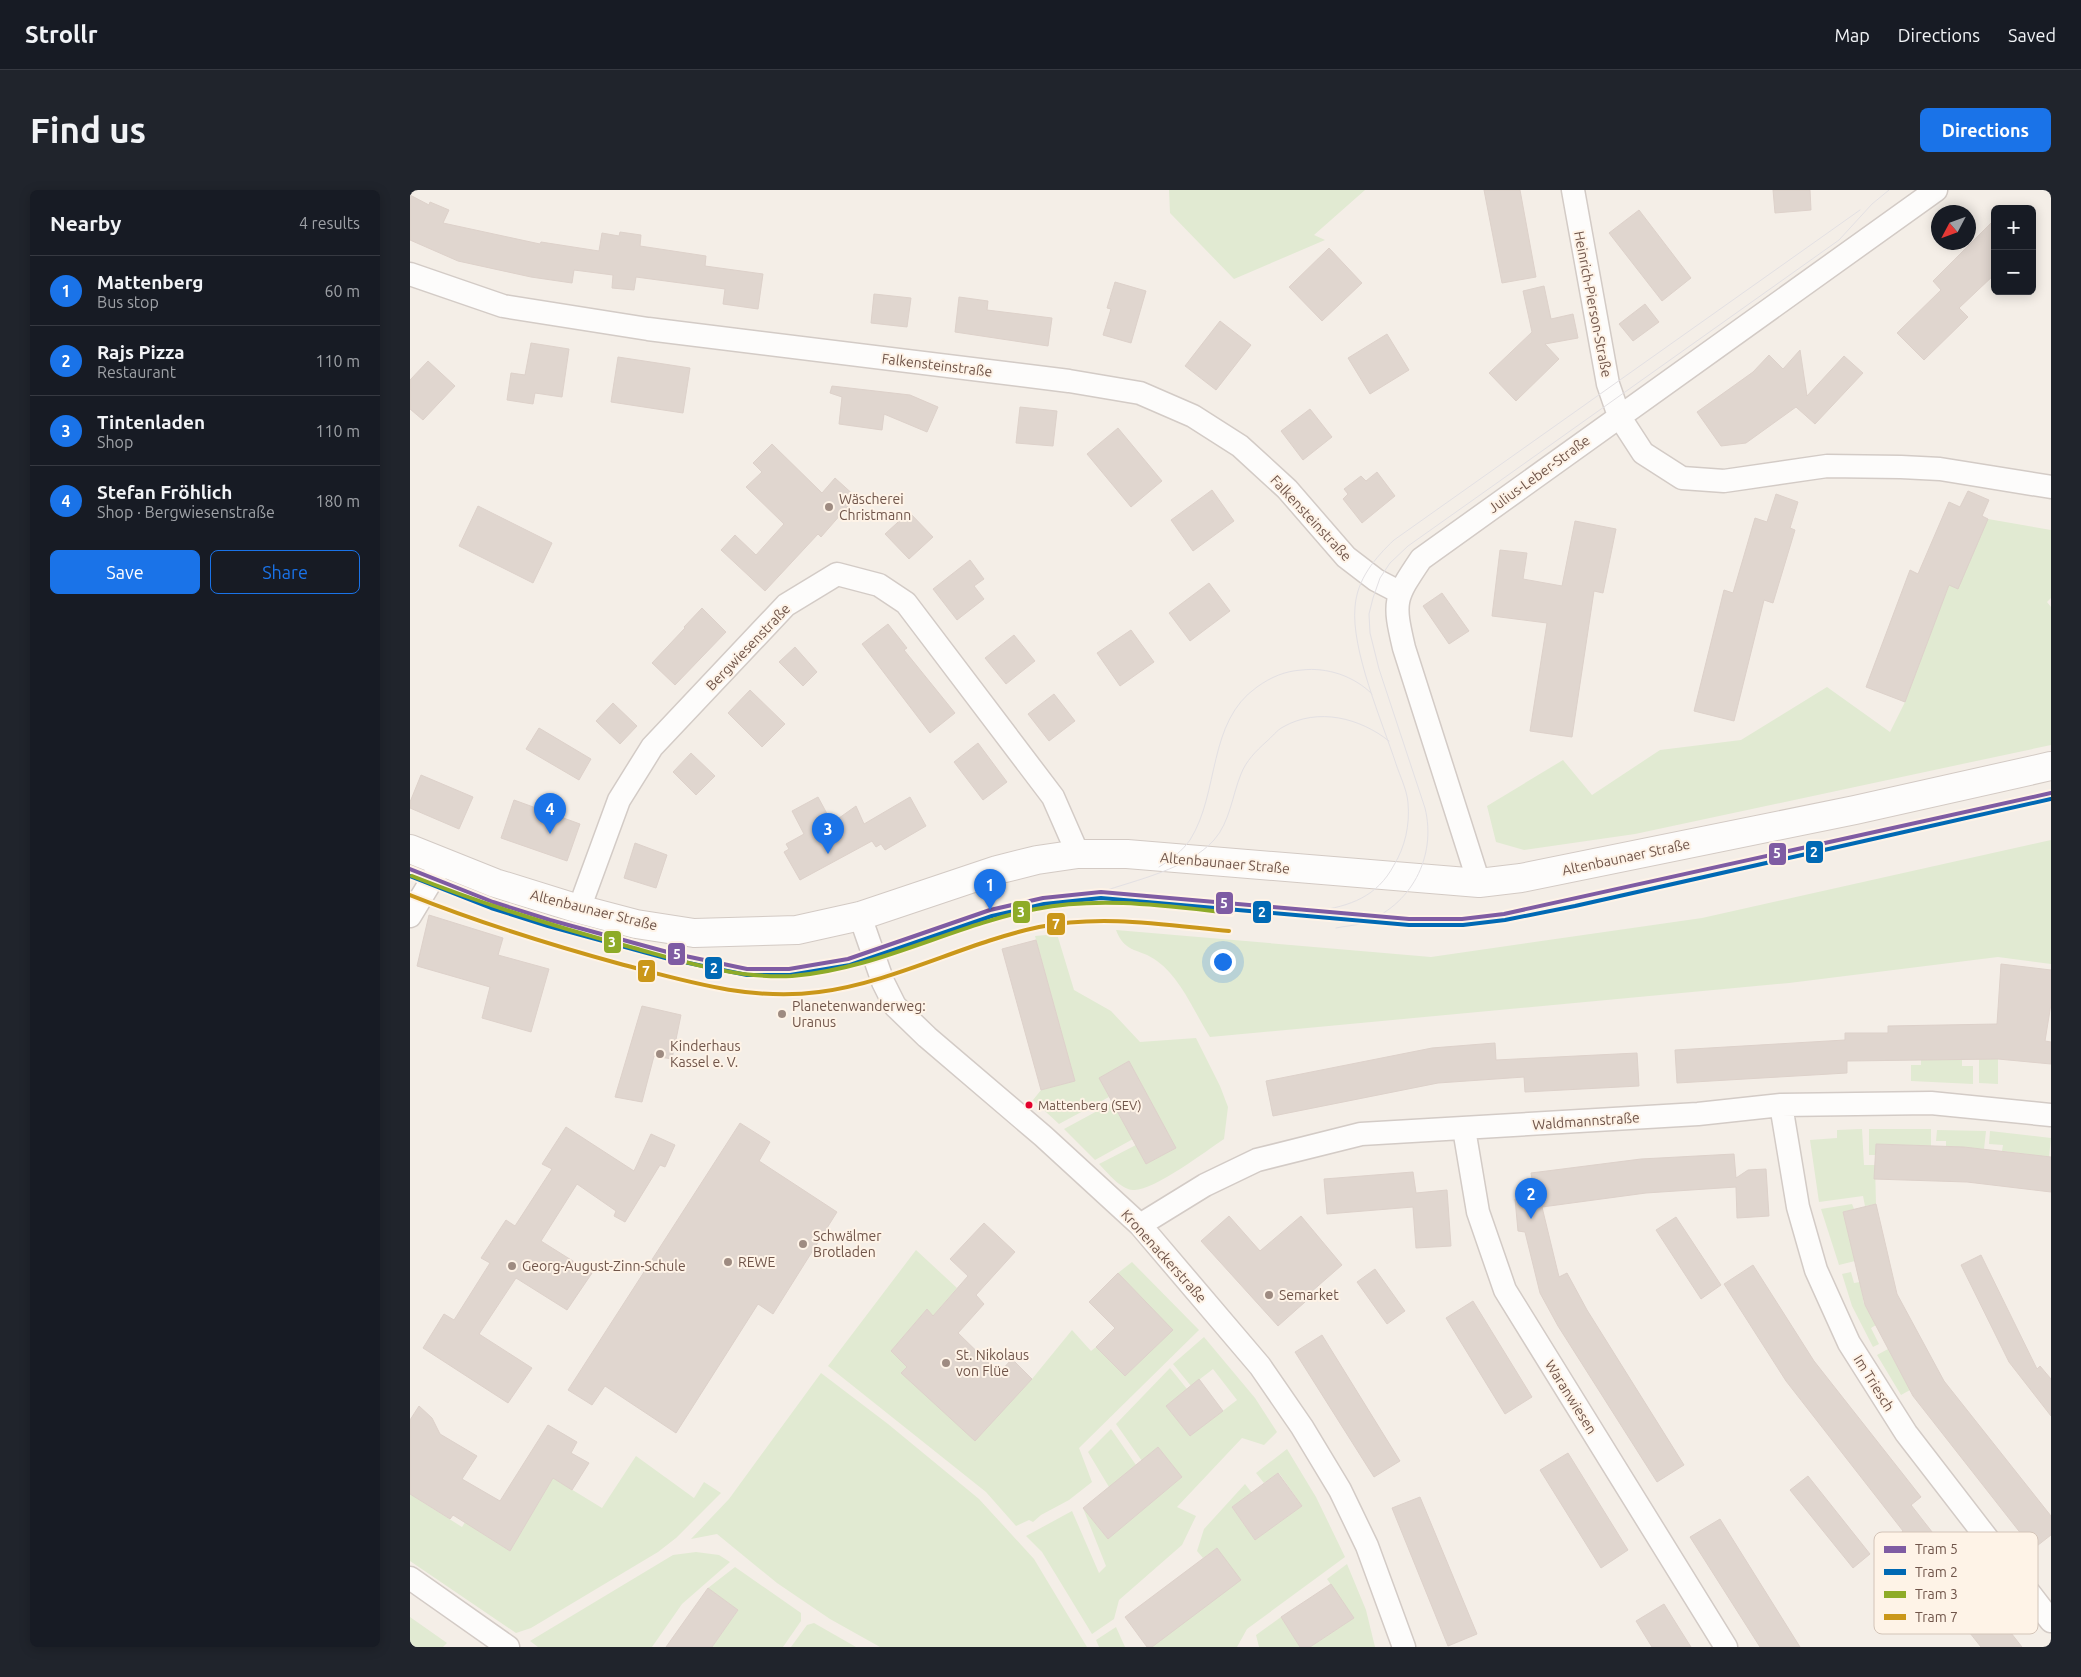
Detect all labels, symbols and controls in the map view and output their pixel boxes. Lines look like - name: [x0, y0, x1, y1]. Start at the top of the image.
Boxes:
- text: Strollr: [25, 21, 98, 48]
- text: Map: [1834, 25, 1870, 45]
- text: Directions: [1898, 25, 1980, 45]
- text: Saved: [2008, 25, 2056, 45]
- button: Directions: [1920, 108, 2051, 152]
- text: Find us: [30, 110, 146, 150]
- north arrow: [1931, 205, 1976, 250]
- map controls: [1991, 205, 2036, 295]
- button: +: [1991, 205, 2036, 250]
- text: Nearby: [50, 211, 121, 235]
- text: 4 results: [299, 214, 360, 232]
- street label: Heinrich-Pierson-Straße: [1571, 229, 1615, 379]
- button: −: [1991, 250, 2036, 295]
- text: Mattenberg: [97, 271, 204, 293]
- text: 1: [61, 282, 71, 300]
- text: 60 m: [324, 282, 360, 300]
- text: Bus stop: [97, 293, 159, 311]
- text: Rajs Pizza: [97, 341, 185, 363]
- street label: Falkensteinstraße: [881, 350, 993, 380]
- text: 2: [61, 352, 71, 370]
- text: 110 m: [315, 352, 360, 370]
- text: Restaurant: [97, 363, 176, 381]
- text: Tintenladen: [97, 411, 205, 433]
- text: 3: [61, 422, 71, 440]
- text: 110 m: [315, 422, 360, 440]
- street label: Julius-Leber-Straße: [1485, 432, 1593, 516]
- text: Shop: [97, 433, 133, 451]
- street label: Falkensteinstraße: [1267, 472, 1355, 564]
- text: Stefan Fröhlich: [97, 481, 232, 503]
- place label: Wäscherei Christmann: [839, 491, 911, 523]
- text: 4: [61, 492, 71, 510]
- text: 180 m: [315, 492, 360, 510]
- marker: Wäscherei Christmann: [823, 501, 835, 513]
- text: Shop · Bergwiesenstraße: [97, 503, 275, 521]
- button: Save: [50, 550, 200, 594]
- button: Share: [210, 550, 360, 594]
- street label: Bergwiesenstraße: [703, 600, 793, 694]
- pin: 4: [534, 793, 566, 834]
- pin: 3: [812, 813, 844, 854]
- street label: Altenbaunaer Straße: [1561, 836, 1691, 878]
- line badge: 2: [1805, 840, 1824, 864]
- line badge: 5: [1768, 842, 1787, 866]
- text: 2: [1810, 844, 1818, 860]
- text: 5: [1773, 845, 1781, 861]
- street label: Altenbaunaer Straße: [1159, 849, 1291, 877]
- pin: 1: [974, 869, 1006, 910]
- street label: Altenbaunaer Straße: [529, 886, 659, 934]
- line badge: 5: [1215, 891, 1234, 915]
- text: 5: [1220, 895, 1228, 911]
- line badge: 3: [1012, 900, 1031, 924]
- line badge: 2: [1252, 900, 1272, 924]
- text: 3: [1017, 904, 1025, 920]
- text: 2: [1258, 904, 1266, 920]
- line badge: 7: [1046, 912, 1066, 936]
- text: 7: [1052, 916, 1060, 932]
- line badge: 3: [603, 930, 622, 954]
- text: 3: [608, 934, 616, 950]
- line badge: 5: [667, 942, 686, 966]
- text: 5: [673, 946, 681, 962]
- your location: [1210, 949, 1236, 975]
- line badge: 2: [704, 956, 723, 980]
- line badge: 7: [637, 959, 656, 983]
- text: 2: [710, 960, 718, 976]
- text: 7: [642, 963, 650, 979]
- place label: Planetenwanderweg: Uranus: [792, 998, 926, 1030]
- marker: Planetenwanderweg: Uranus: [776, 1008, 788, 1020]
- place label: Kinderhaus Kassel e. V.: [670, 1038, 741, 1070]
- marker: Kinderhaus Kassel e. V.: [654, 1048, 666, 1060]
- place label: Mattenberg (SEV): [1038, 1098, 1142, 1113]
- marker: Mattenberg (SEV): [1024, 1100, 1034, 1110]
- street label: Waldmannstraße: [1532, 1109, 1640, 1133]
- pin: 2: [1515, 1178, 1547, 1219]
- street label: Kronenackerstraße: [1118, 1206, 1210, 1306]
- place label: Schwälmer Brotladen: [813, 1228, 882, 1260]
- marker: Schwälmer Brotladen: [797, 1238, 809, 1250]
- place label: REWE: [738, 1254, 776, 1270]
- marker: REWE: [722, 1256, 734, 1268]
- place label: Georg-August-Zinn-Schule: [522, 1258, 686, 1274]
- marker: Georg-August-Zinn-Schule: [506, 1260, 518, 1272]
- place label: Semarket: [1279, 1287, 1339, 1303]
- marker: Semarket: [1263, 1289, 1275, 1301]
- place label: St. Nikolaus von Flüe: [956, 1347, 1029, 1379]
- street label: Im Triesch: [1850, 1352, 1898, 1414]
- marker: St. Nikolaus von Flüe: [940, 1357, 952, 1369]
- street label: Waranwiesen: [1542, 1357, 1600, 1437]
- legend: [1874, 1532, 2038, 1634]
- text: Tram 5: [1915, 1541, 1958, 1557]
- text: Tram 2: [1915, 1564, 1958, 1580]
- text: Tram 3: [1915, 1586, 1958, 1602]
- text: Tram 7: [1915, 1609, 1958, 1625]

